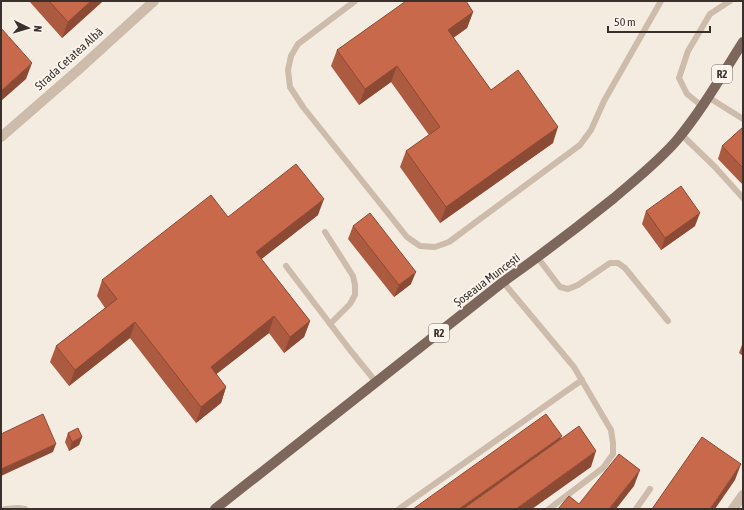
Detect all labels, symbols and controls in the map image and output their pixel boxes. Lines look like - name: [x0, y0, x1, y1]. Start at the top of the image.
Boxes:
- north arrow: [8, 8, 48, 48]
- scale bar: [608, 8, 710, 34]
- text: 50 m: [614, 15, 636, 29]
- street label: Strada Cetatea Albă: [32, 25, 106, 93]
- text: N: [32, 25, 44, 33]
- road number: R2: [712, 65, 732, 83]
- street label: Șoseaua Muncești: [451, 251, 523, 309]
- road number: R2: [429, 324, 449, 342]

